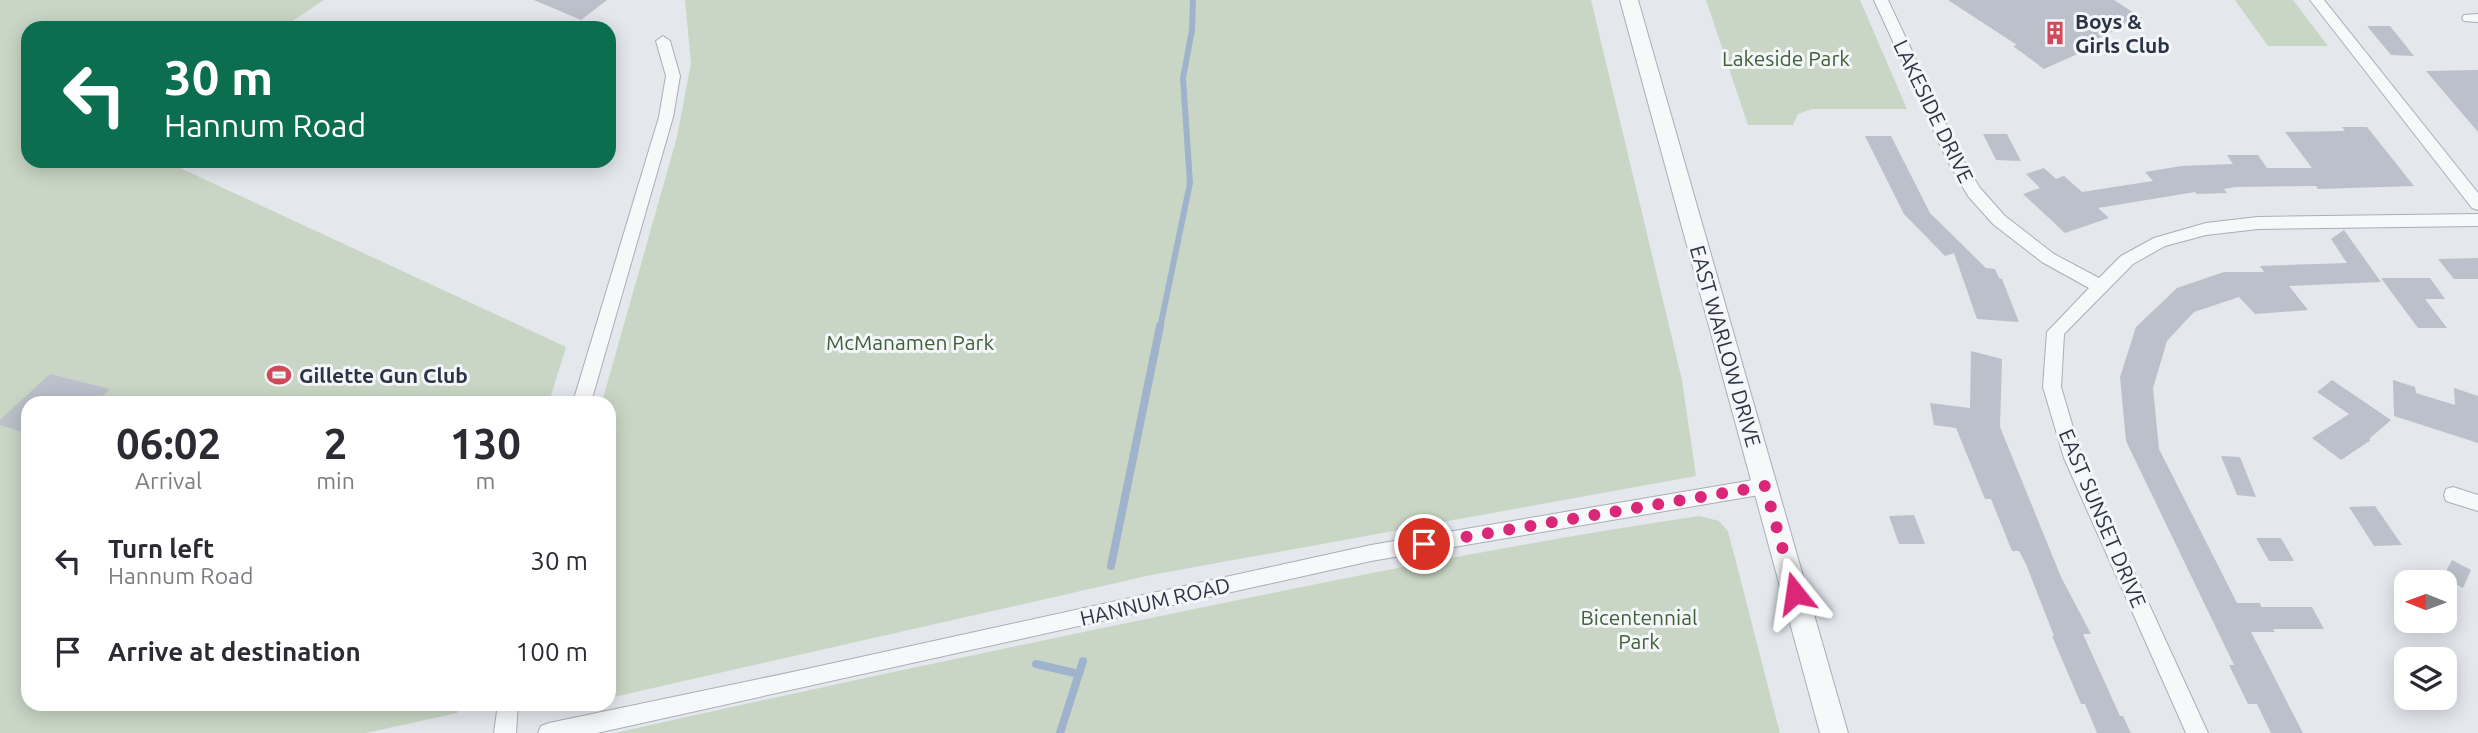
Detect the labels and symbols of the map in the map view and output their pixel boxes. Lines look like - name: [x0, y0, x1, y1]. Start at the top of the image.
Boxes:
- place label: Boys & Girls Club: [2075, 9, 2170, 57]
- building icon: Boys & Girls Club: [2041, 19, 2069, 47]
- street label: LAKESIDE DRIVE: [1889, 36, 1979, 186]
- park label: Lakeside Park: [1722, 46, 1850, 70]
- street label: EAST WARLOW DRIVE: [1686, 243, 1766, 449]
- park label: McManamen Park: [826, 330, 994, 354]
- sports icon: Gillette Gun Club: [265, 361, 293, 389]
- place label: Gillette Gun Club: [299, 363, 468, 387]
- street label: EAST SUNSET DRIVE: [2055, 425, 2151, 611]
- pin: [1394, 514, 1454, 574]
- position arrow: [1758, 556, 1832, 630]
- north arrow: [2394, 570, 2457, 634]
- street label: HANNUM ROAD: [1078, 572, 1232, 630]
- park label: Bicentennial Park: [1581, 605, 1697, 653]

